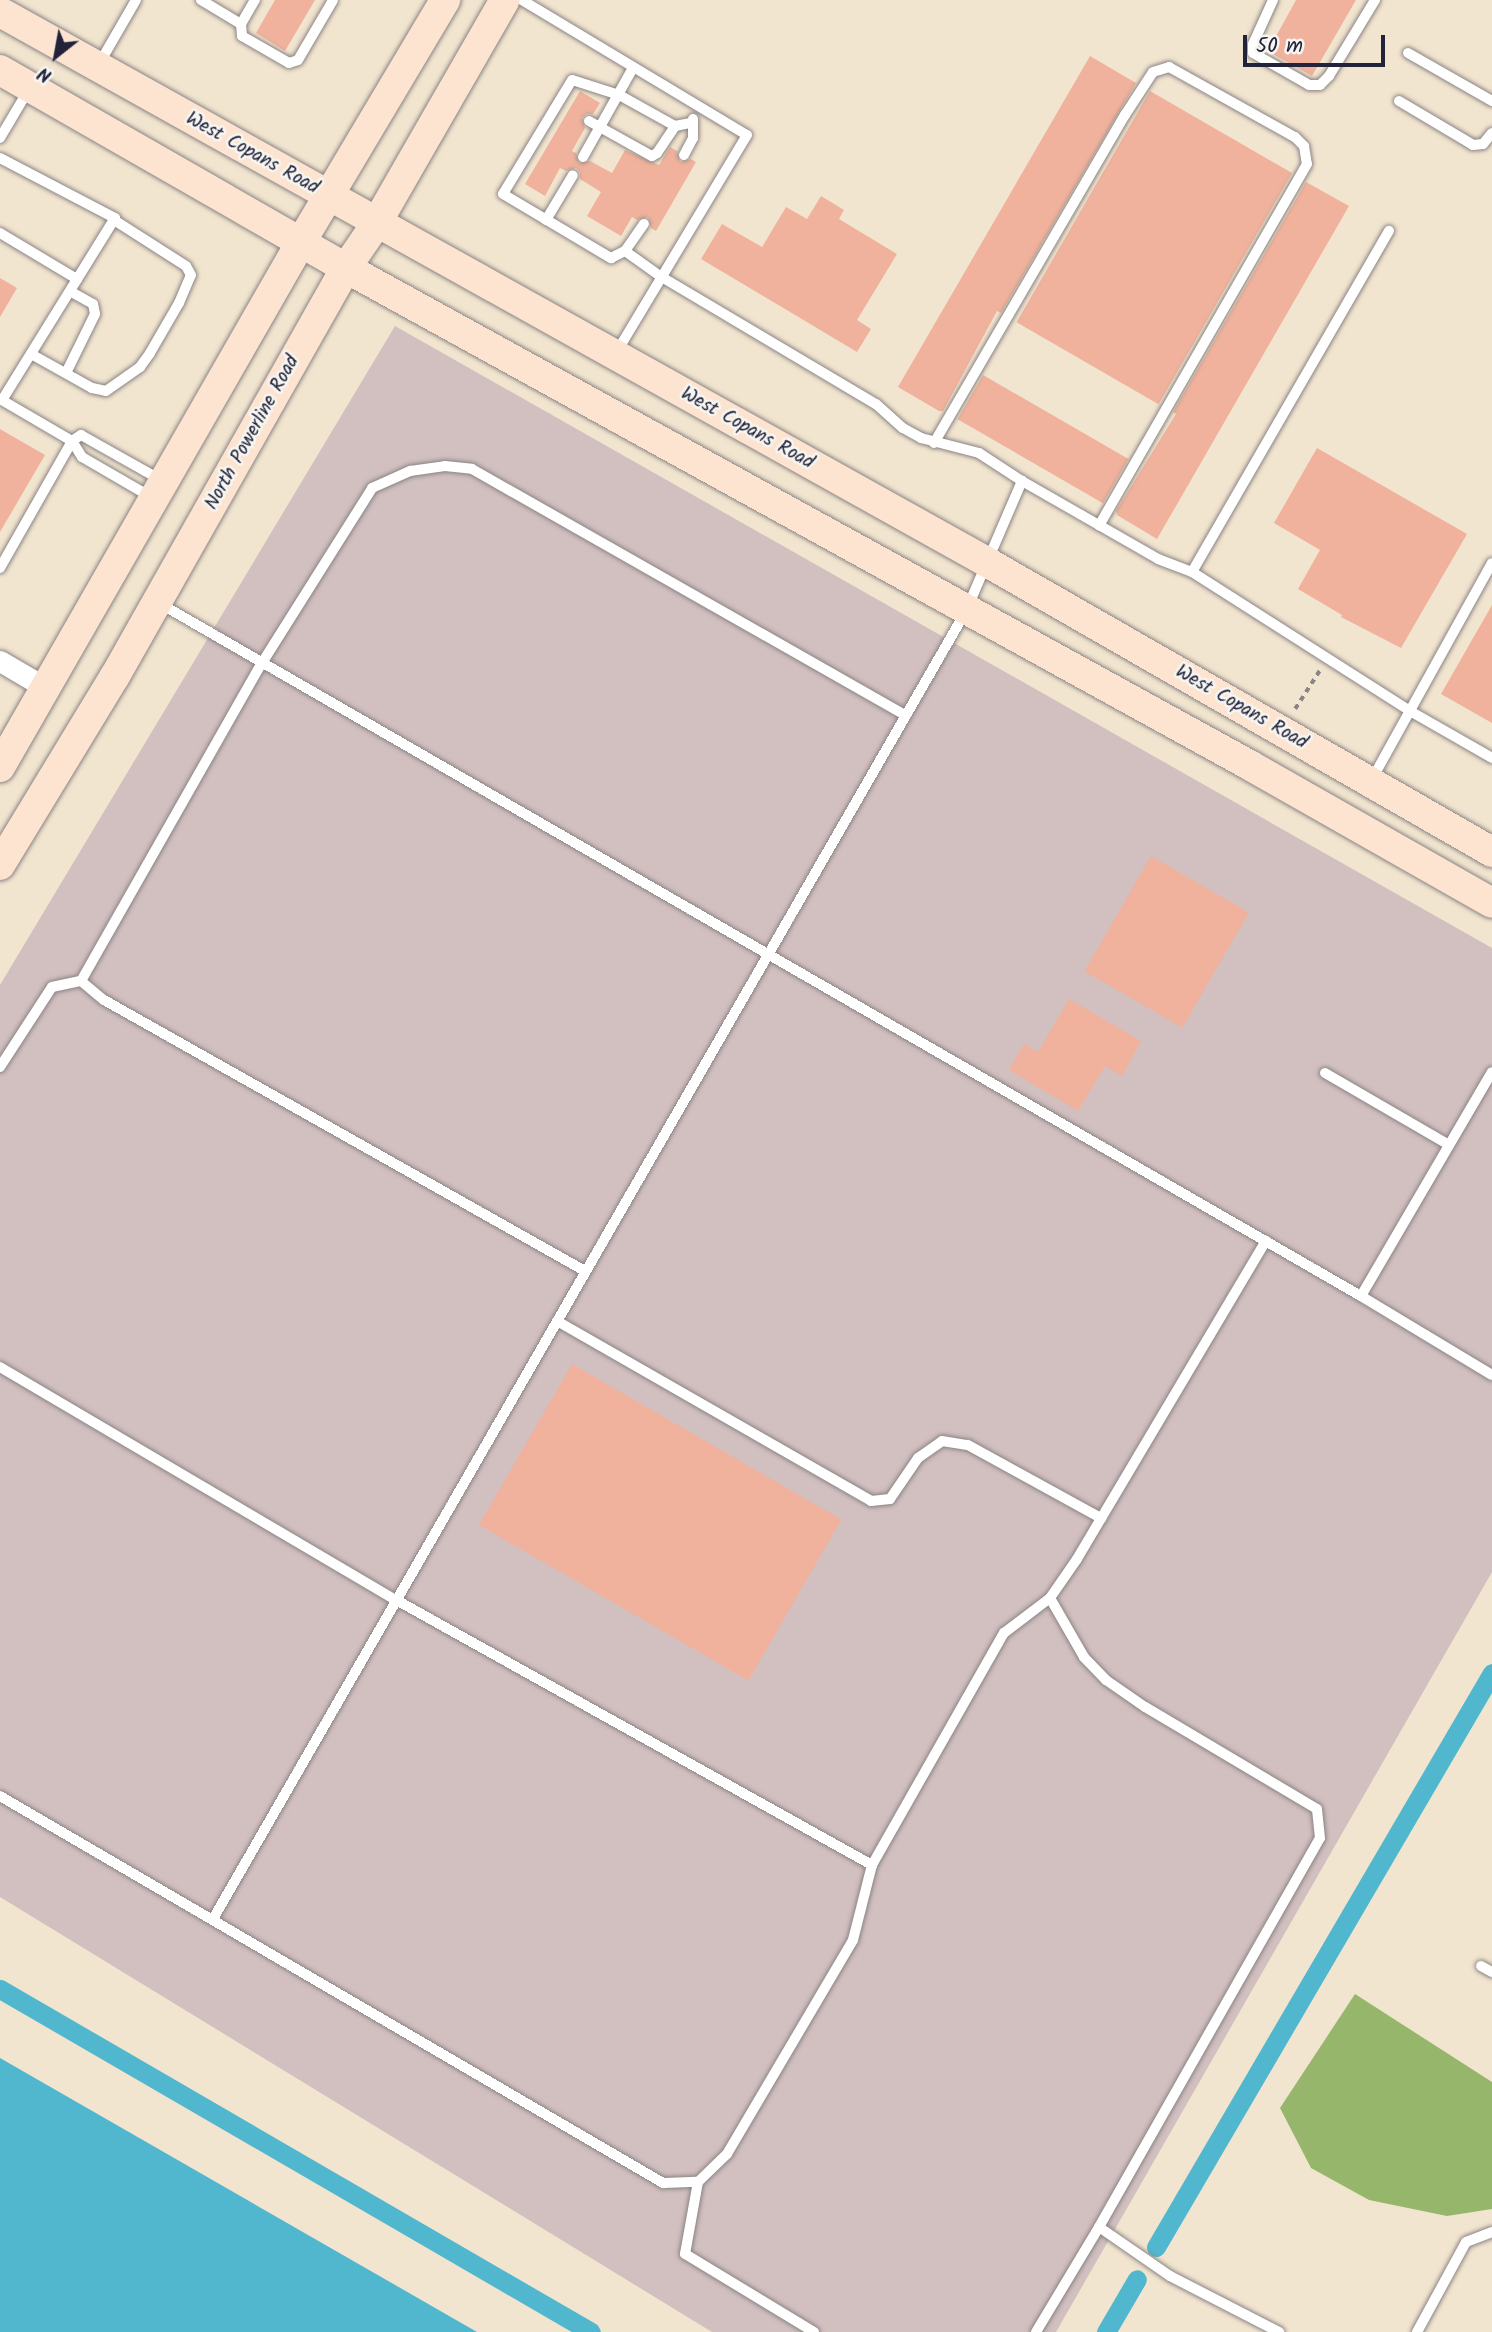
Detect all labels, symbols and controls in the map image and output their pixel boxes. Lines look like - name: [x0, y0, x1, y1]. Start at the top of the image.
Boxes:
- north arrow: [21, 21, 91, 91]
- scale bar: [1247, 21, 1389, 65]
- text: 50 m: [1256, 30, 1303, 63]
- text: N: [32, 58, 58, 90]
- street label: West Copans Road: [182, 108, 322, 200]
- street label: North Powerline Road: [201, 352, 305, 514]
- street label: West Copans Road: [677, 383, 817, 475]
- street label: West Copans Road: [1171, 661, 1311, 755]

